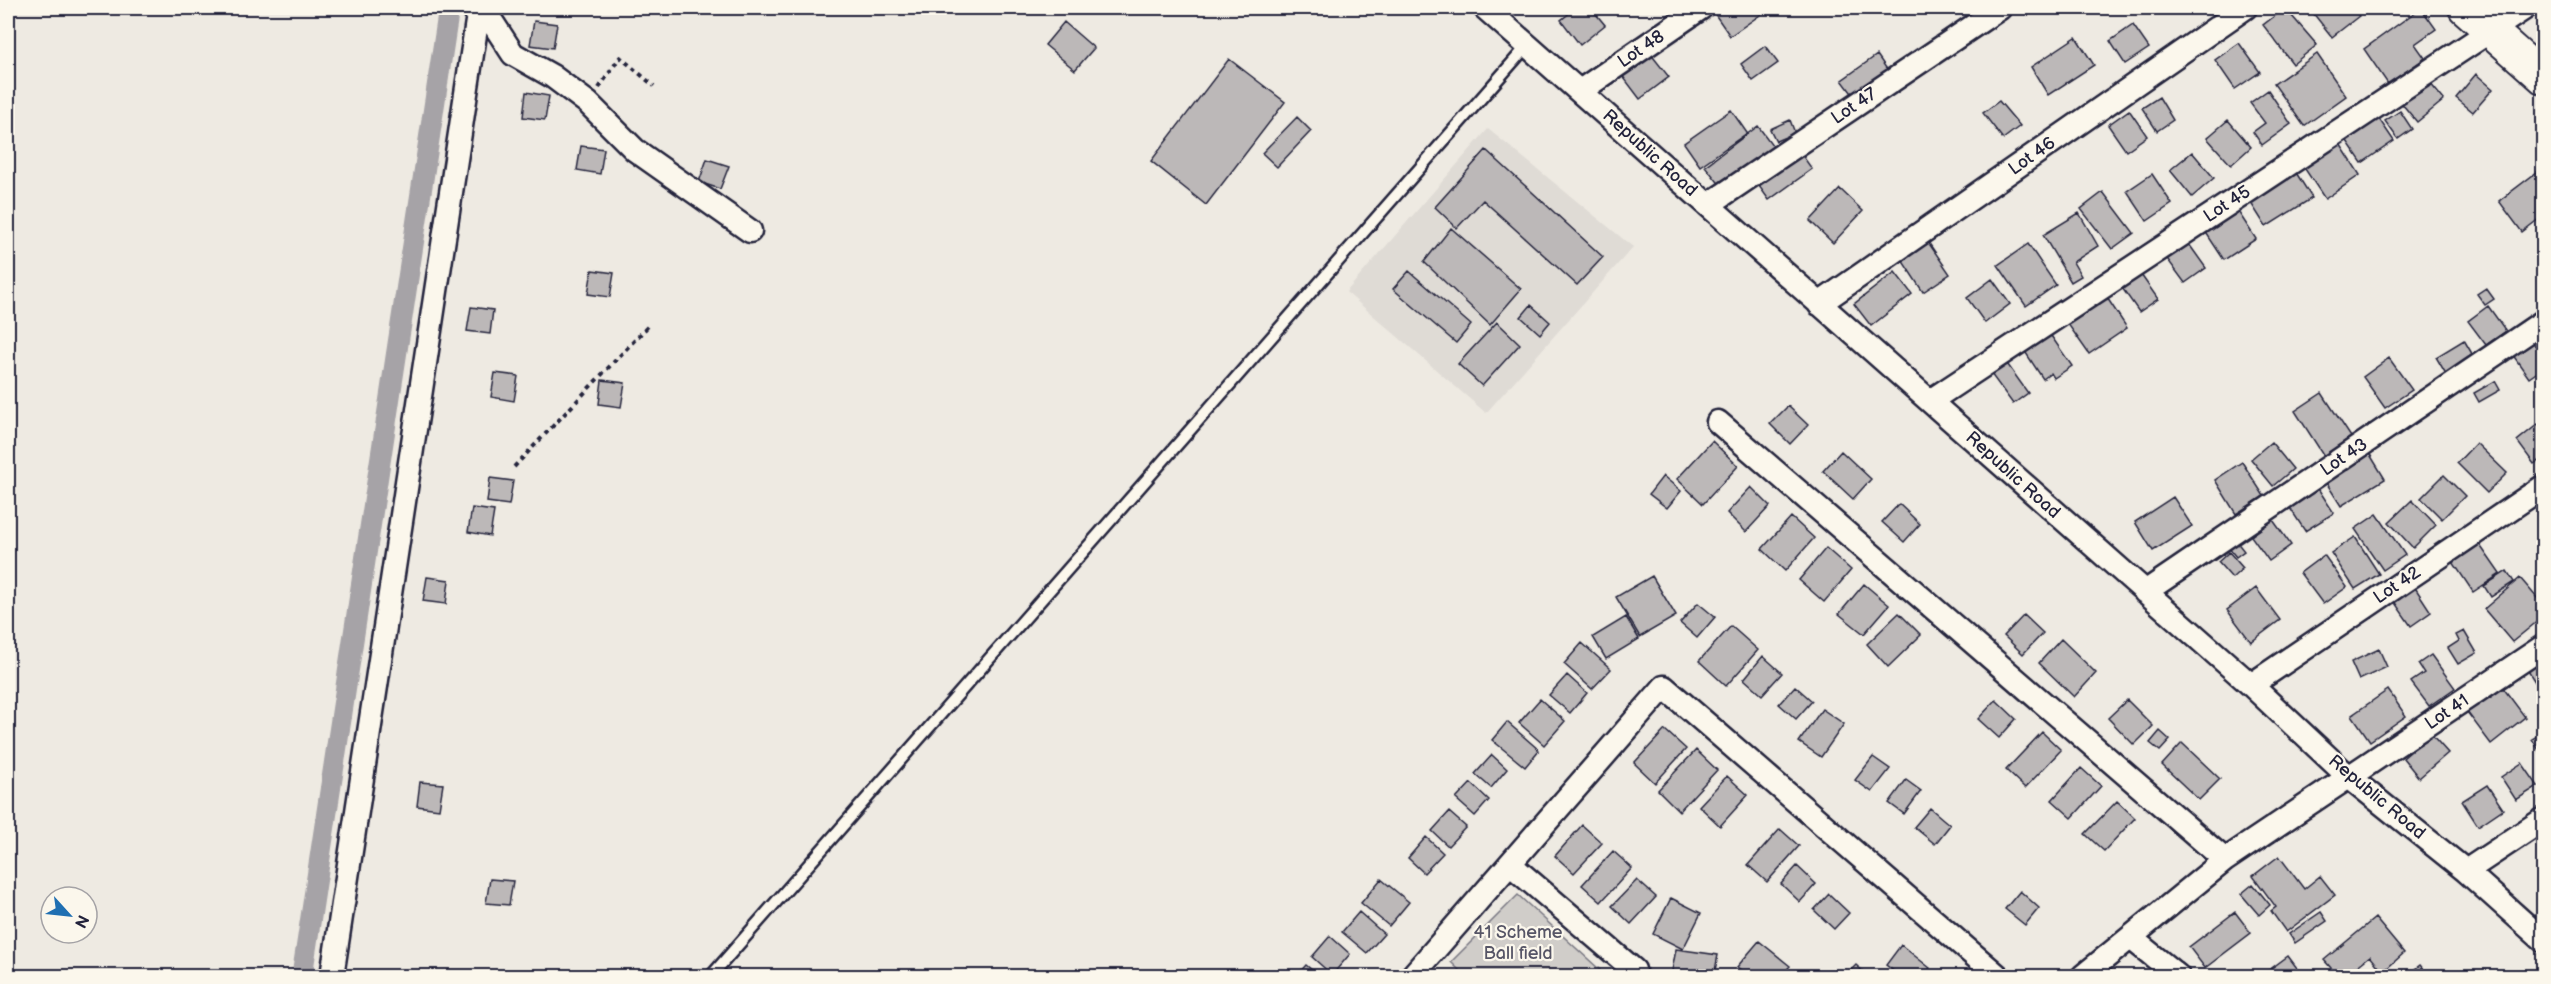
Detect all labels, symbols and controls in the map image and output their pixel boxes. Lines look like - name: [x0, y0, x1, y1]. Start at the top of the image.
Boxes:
- street label: Lot 48: [1614, 26, 1668, 72]
- street label: Lot 47: [1827, 83, 1881, 129]
- street label: Republic Road: [1598, 105, 1702, 201]
- street label: Lot 46: [2005, 132, 2059, 180]
- street label: Lot 45: [2200, 181, 2254, 227]
- street label: Republic Road: [1961, 427, 2065, 523]
- street label: Lot 43: [2316, 434, 2372, 480]
- street label: Lot 42: [2370, 562, 2425, 608]
- street label: Lot 41: [2421, 690, 2473, 734]
- street label: Republic Road: [2324, 750, 2430, 844]
- north arrow: [39, 885, 99, 945]
- text: N: [70, 911, 92, 931]
- park label: 41 Scheme Ball field: [1473, 922, 1563, 964]

